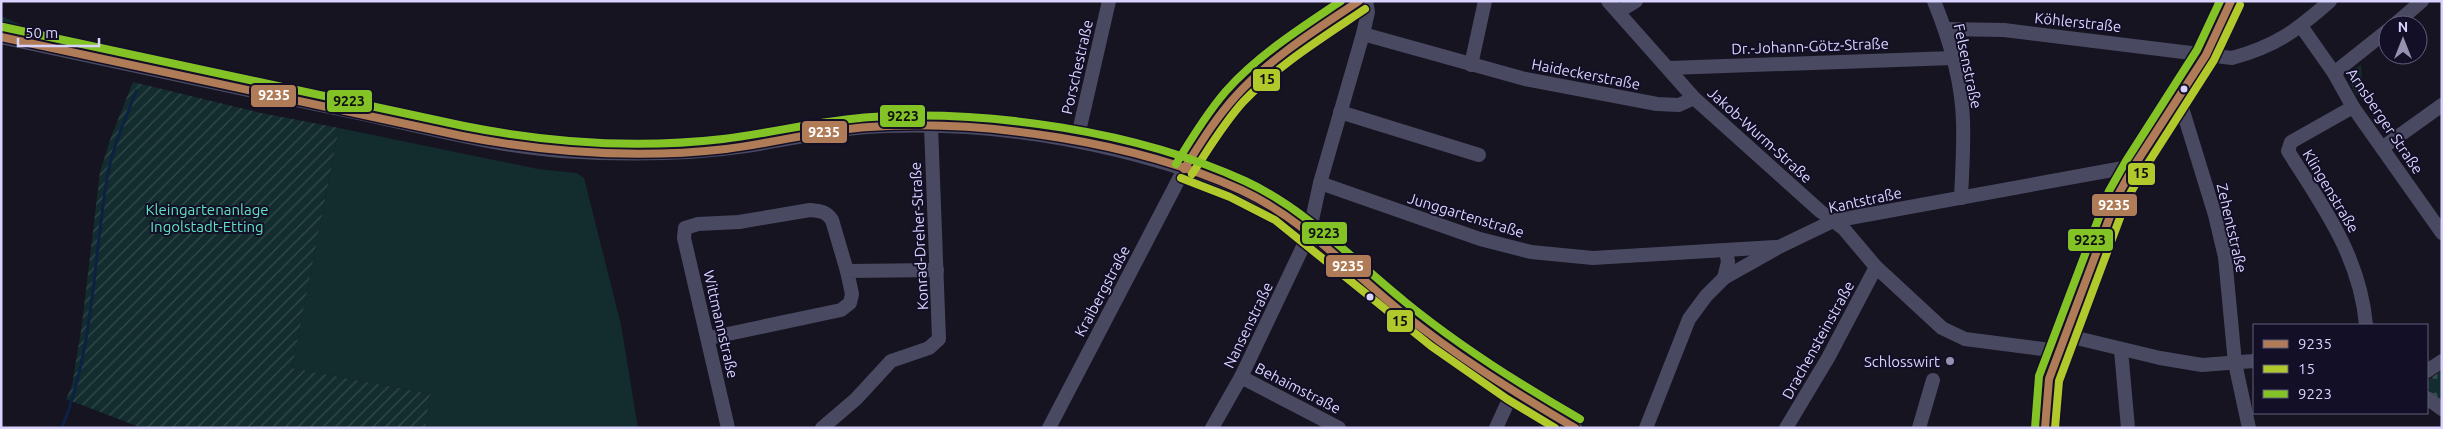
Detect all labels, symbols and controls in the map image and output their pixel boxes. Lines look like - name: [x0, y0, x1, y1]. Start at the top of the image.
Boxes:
- street label: Köhlerstraße: [2034, 9, 2122, 35]
- scale bar: [18, 15, 99, 47]
- north arrow: [2378, 15, 2428, 65]
- street label: Porschestraße: [1058, 18, 1096, 116]
- text: N: [2398, 19, 2408, 35]
- street label: Felsenstraße: [1951, 22, 1985, 110]
- text: 50 m: [25, 24, 58, 41]
- street label: Dr.-Johann-Götz-Straße: [1731, 35, 1889, 57]
- street label: Haideckerstraße: [1530, 55, 1642, 93]
- street label: Arnsberger Straße: [2343, 65, 2427, 177]
- line badge: 15: [1252, 68, 1281, 92]
- text: 15: [1259, 71, 1275, 87]
- line badge: 9235: [250, 84, 297, 108]
- street label: Jakob-Wurm-Straße: [1705, 84, 1815, 186]
- unlabelled marker: [2179, 84, 2189, 94]
- text: 9235: [258, 87, 290, 103]
- line badge: 9223: [326, 89, 373, 113]
- text: 9223: [333, 93, 365, 109]
- line badge: 9223: [879, 104, 926, 128]
- text: 9223: [887, 108, 919, 124]
- line badge: 9235: [801, 120, 848, 144]
- text: 9235: [808, 124, 840, 140]
- street label: Klingenstraße: [2300, 146, 2362, 236]
- street label: Konrad-Dreher-Straße: [907, 161, 931, 311]
- line badge: 15: [2127, 162, 2156, 186]
- text: 15: [2133, 165, 2149, 181]
- street label: Zehentstraße: [2213, 182, 2251, 274]
- street label: Kantstraße: [1827, 184, 1903, 216]
- street label: Junggartenstraße: [1406, 189, 1526, 241]
- line badge: 9235: [2091, 193, 2138, 217]
- text: 9235: [2098, 197, 2130, 213]
- park label: Kleingartenanlage Ingolstadt-Etting: [145, 201, 269, 235]
- line badge: 9223: [1301, 221, 1348, 245]
- text: 9223: [1308, 225, 1340, 241]
- line badge: 9223: [2067, 228, 2114, 252]
- text: 9223: [2074, 232, 2106, 248]
- street label: Kraibergstraße: [1071, 243, 1133, 339]
- line badge: 9235: [1325, 254, 1372, 278]
- text: 9235: [1332, 258, 1364, 274]
- street label: Wittmannstraße: [700, 268, 742, 380]
- street label: Drachensteinstraße: [1778, 278, 1858, 402]
- street label: Nansenstraße: [1220, 279, 1276, 371]
- unlabelled marker: [1365, 292, 1375, 302]
- line badge: 15: [1386, 309, 1414, 333]
- text: 15: [1392, 313, 1408, 329]
- legend: [2253, 324, 2428, 414]
- text: 9235: [2298, 335, 2332, 352]
- place label: Schlosswirt: [1864, 353, 1940, 370]
- marker: Schlosswirt: [1944, 355, 1956, 367]
- street label: Behaimstraße: [1252, 359, 1344, 417]
- text: 15: [2298, 360, 2315, 377]
- text: 9223: [2298, 385, 2332, 402]

